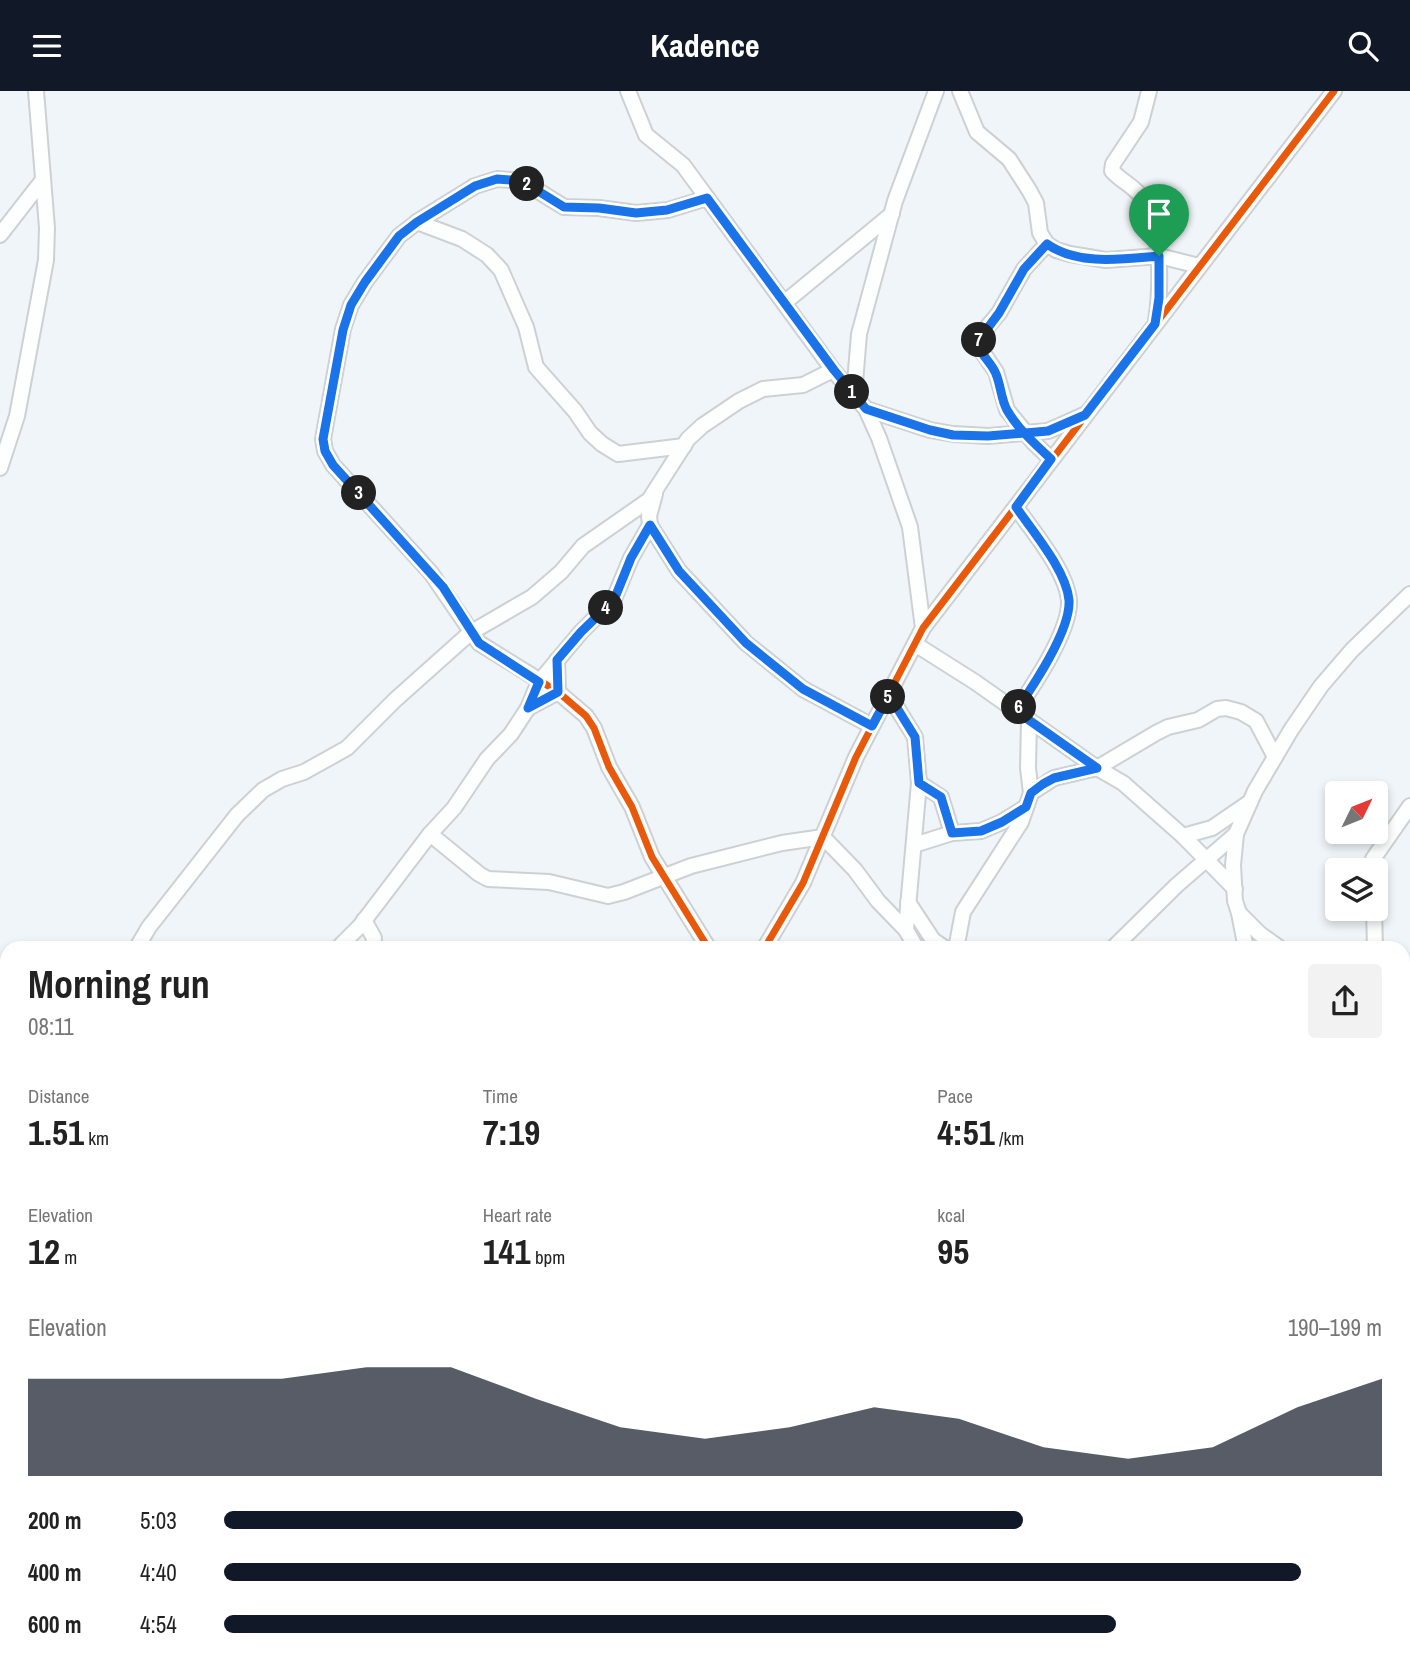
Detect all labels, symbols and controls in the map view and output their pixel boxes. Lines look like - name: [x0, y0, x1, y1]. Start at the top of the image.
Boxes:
- text: Kadence: [650, 24, 760, 67]
- icon: menu: [28, 27, 66, 65]
- icon: search: [1344, 27, 1382, 65]
- pin: 2: [510, 167, 544, 201]
- text: 2: [522, 170, 531, 196]
- pin: [1129, 184, 1189, 256]
- icon: arrive: [1140, 195, 1178, 233]
- pin: 7: [962, 323, 996, 357]
- text: 7: [974, 326, 983, 352]
- pin: 1: [834, 375, 870, 409]
- text: 1: [847, 378, 856, 404]
- pin: 3: [342, 475, 376, 511]
- text: 3: [354, 479, 363, 505]
- pin: 4: [588, 591, 624, 625]
- text: 4: [601, 594, 610, 620]
- pin: 5: [870, 679, 906, 715]
- text: 5: [883, 683, 892, 709]
- pin: 6: [1002, 689, 1036, 725]
- text: 6: [1014, 693, 1023, 719]
- north arrow: [1325, 781, 1388, 843]
- map controls: [1325, 781, 1388, 921]
- button: layers: [1325, 858, 1388, 921]
- text: Morning run: [28, 959, 210, 1010]
- button: share: [1308, 964, 1382, 1038]
- text: 08:11: [28, 1011, 74, 1042]
- text: Distance: [28, 1083, 89, 1109]
- text: Time: [483, 1083, 518, 1109]
- text: Pace: [937, 1083, 973, 1109]
- text: 1.51: [28, 1109, 84, 1156]
- text: 7:19: [483, 1109, 540, 1156]
- text: 4:51: [937, 1109, 995, 1156]
- text: km: [84, 1125, 109, 1151]
- text: /km: [995, 1125, 1024, 1151]
- text: Elevation: [28, 1202, 93, 1228]
- text: Heart rate: [483, 1202, 552, 1228]
- text: kcal: [937, 1202, 965, 1228]
- text: 12: [28, 1228, 60, 1275]
- text: 141: [483, 1228, 531, 1275]
- text: 95: [937, 1228, 969, 1275]
- text: m: [60, 1244, 77, 1270]
- text: bpm: [531, 1244, 565, 1270]
- text: Elevation: [28, 1312, 107, 1343]
- text: 190–199 m: [1288, 1312, 1382, 1343]
- text: 200 m: [28, 1505, 81, 1536]
- text: 5:03: [140, 1505, 177, 1536]
- text: 400 m: [28, 1557, 81, 1588]
- text: 4:40: [140, 1557, 177, 1588]
- text: 600 m: [28, 1609, 81, 1640]
- text: 4:54: [140, 1609, 177, 1640]

